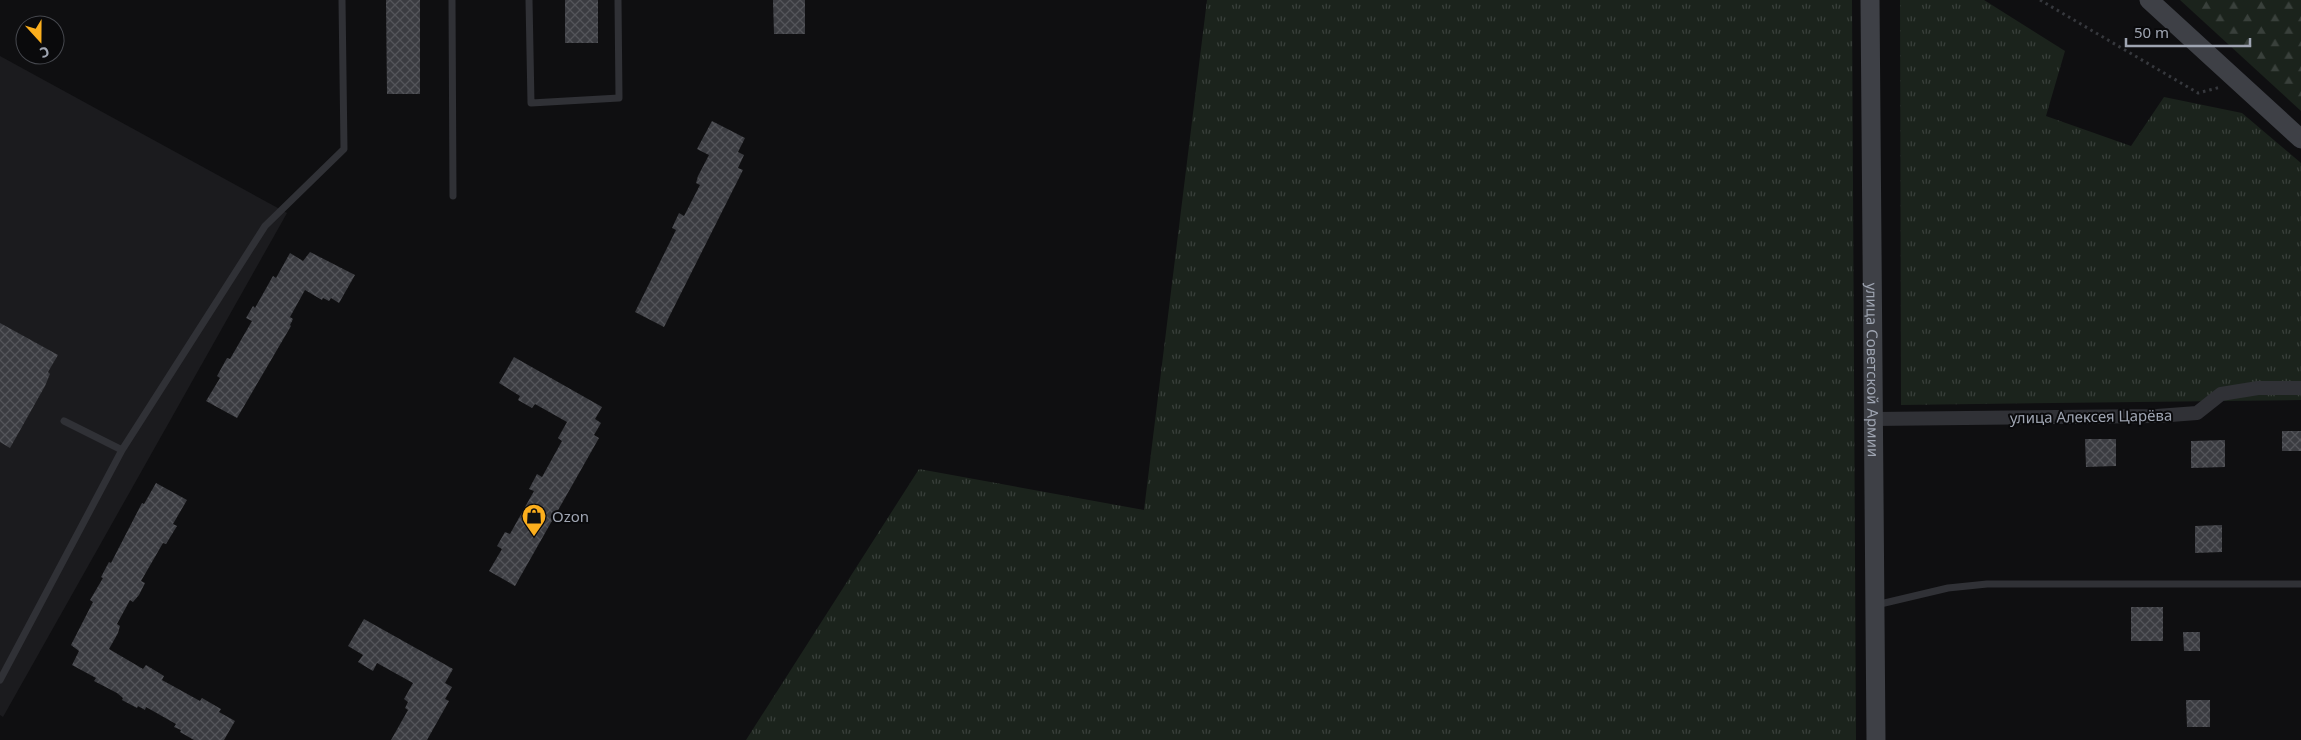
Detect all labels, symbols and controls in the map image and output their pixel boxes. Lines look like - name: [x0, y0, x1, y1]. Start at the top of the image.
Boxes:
- north arrow: [15, 15, 65, 65]
- scale bar: [2126, 15, 2250, 47]
- text: 50 m: [2134, 22, 2169, 42]
- text: С: [37, 42, 52, 63]
- street label: улица Советской Армии: [1862, 283, 1884, 457]
- street label: улица Алексея Царёва: [2010, 405, 2172, 427]
- shop icon: Ozon: [521, 503, 547, 537]
- place label: Ozon: [552, 506, 589, 526]

